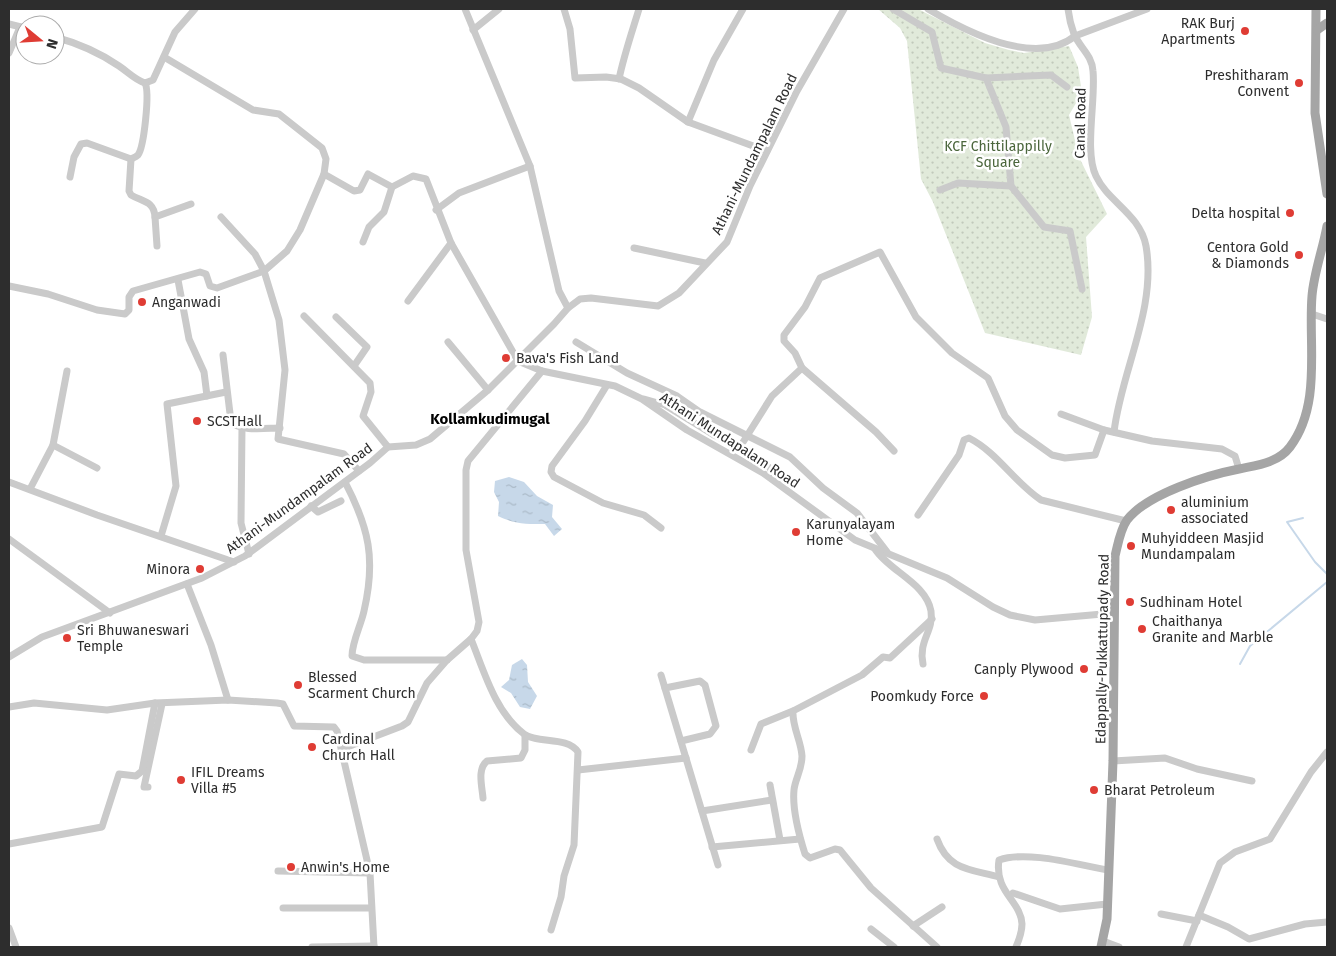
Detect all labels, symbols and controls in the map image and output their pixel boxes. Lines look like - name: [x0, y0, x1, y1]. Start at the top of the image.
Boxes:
- north arrow: [15, 15, 65, 65]
- place label: RAK Burj Apartments: [1161, 15, 1235, 48]
- marker: RAK Burj Apartments: [1239, 25, 1251, 37]
- text: N: [42, 37, 61, 51]
- place label: Preshitharam Convent: [1204, 67, 1290, 100]
- street label: Athani-Mundampalam Road: [708, 71, 801, 238]
- marker: Preshitharam Convent: [1293, 77, 1305, 89]
- street label: Canal Road: [1071, 87, 1090, 159]
- park label: KCF Chittilappilly Square: [944, 138, 1052, 171]
- place label: Delta hospital: [1191, 205, 1280, 222]
- marker: Delta hospital: [1284, 207, 1296, 219]
- place label: Centora Gold & Diamonds: [1207, 239, 1289, 272]
- marker: Centora Gold & Diamonds: [1293, 249, 1305, 261]
- place label: Anganwadi: [152, 294, 221, 311]
- marker: Anganwadi: [136, 296, 148, 308]
- place label: Bava's Fish Land: [516, 350, 619, 367]
- marker: Bava's Fish Land: [500, 352, 512, 364]
- street label: Athani Mundapalam Road: [657, 389, 803, 492]
- district label: Kollamkudimugal: [430, 410, 550, 428]
- place label: SCSTHall: [207, 413, 262, 430]
- marker: SCSTHall: [191, 415, 203, 427]
- street label: Athani-Mundampalam Road: [223, 439, 376, 557]
- place label: aluminium associated: [1181, 494, 1249, 527]
- marker: aluminium associated: [1165, 504, 1177, 516]
- place label: Karunyalayam Home: [806, 516, 895, 549]
- marker: Karunyalayam Home: [790, 526, 802, 538]
- place label: Muhyiddeen Masjid Mundampalam: [1141, 530, 1264, 563]
- marker: Muhyiddeen Masjid Mundampalam: [1125, 540, 1137, 552]
- street label: Edappally-Pukkattupady Road: [1092, 554, 1113, 744]
- place label: Minora: [146, 561, 190, 578]
- marker: Minora: [194, 563, 206, 575]
- place label: Sudhinam Hotel: [1140, 594, 1242, 611]
- marker: Sudhinam Hotel: [1124, 596, 1136, 608]
- place label: Chaithanya Granite and Marble: [1152, 613, 1274, 646]
- place label: Sri Bhuwaneswari Temple: [77, 622, 189, 655]
- marker: Chaithanya Granite and Marble: [1136, 623, 1148, 635]
- marker: Sri Bhuwaneswari Temple: [61, 632, 73, 644]
- place label: Canply Plywood: [974, 661, 1074, 678]
- marker: Canply Plywood: [1078, 663, 1090, 675]
- place label: Blessed Scarment Church: [308, 669, 416, 702]
- marker: Blessed Scarment Church: [292, 679, 304, 691]
- place label: Poomkudy Force: [870, 688, 974, 705]
- marker: Poomkudy Force: [978, 690, 990, 702]
- place label: Cardinal Church Hall: [322, 731, 395, 764]
- marker: Cardinal Church Hall: [306, 741, 318, 753]
- place label: IFIL Dreams Villa #5: [191, 764, 265, 797]
- marker: IFIL Dreams Villa #5: [175, 774, 187, 786]
- place label: Bharat Petroleum: [1104, 782, 1215, 799]
- marker: Bharat Petroleum: [1088, 784, 1100, 796]
- place label: Anwin's Home: [301, 859, 390, 876]
- marker: Anwin's Home: [285, 861, 297, 873]

